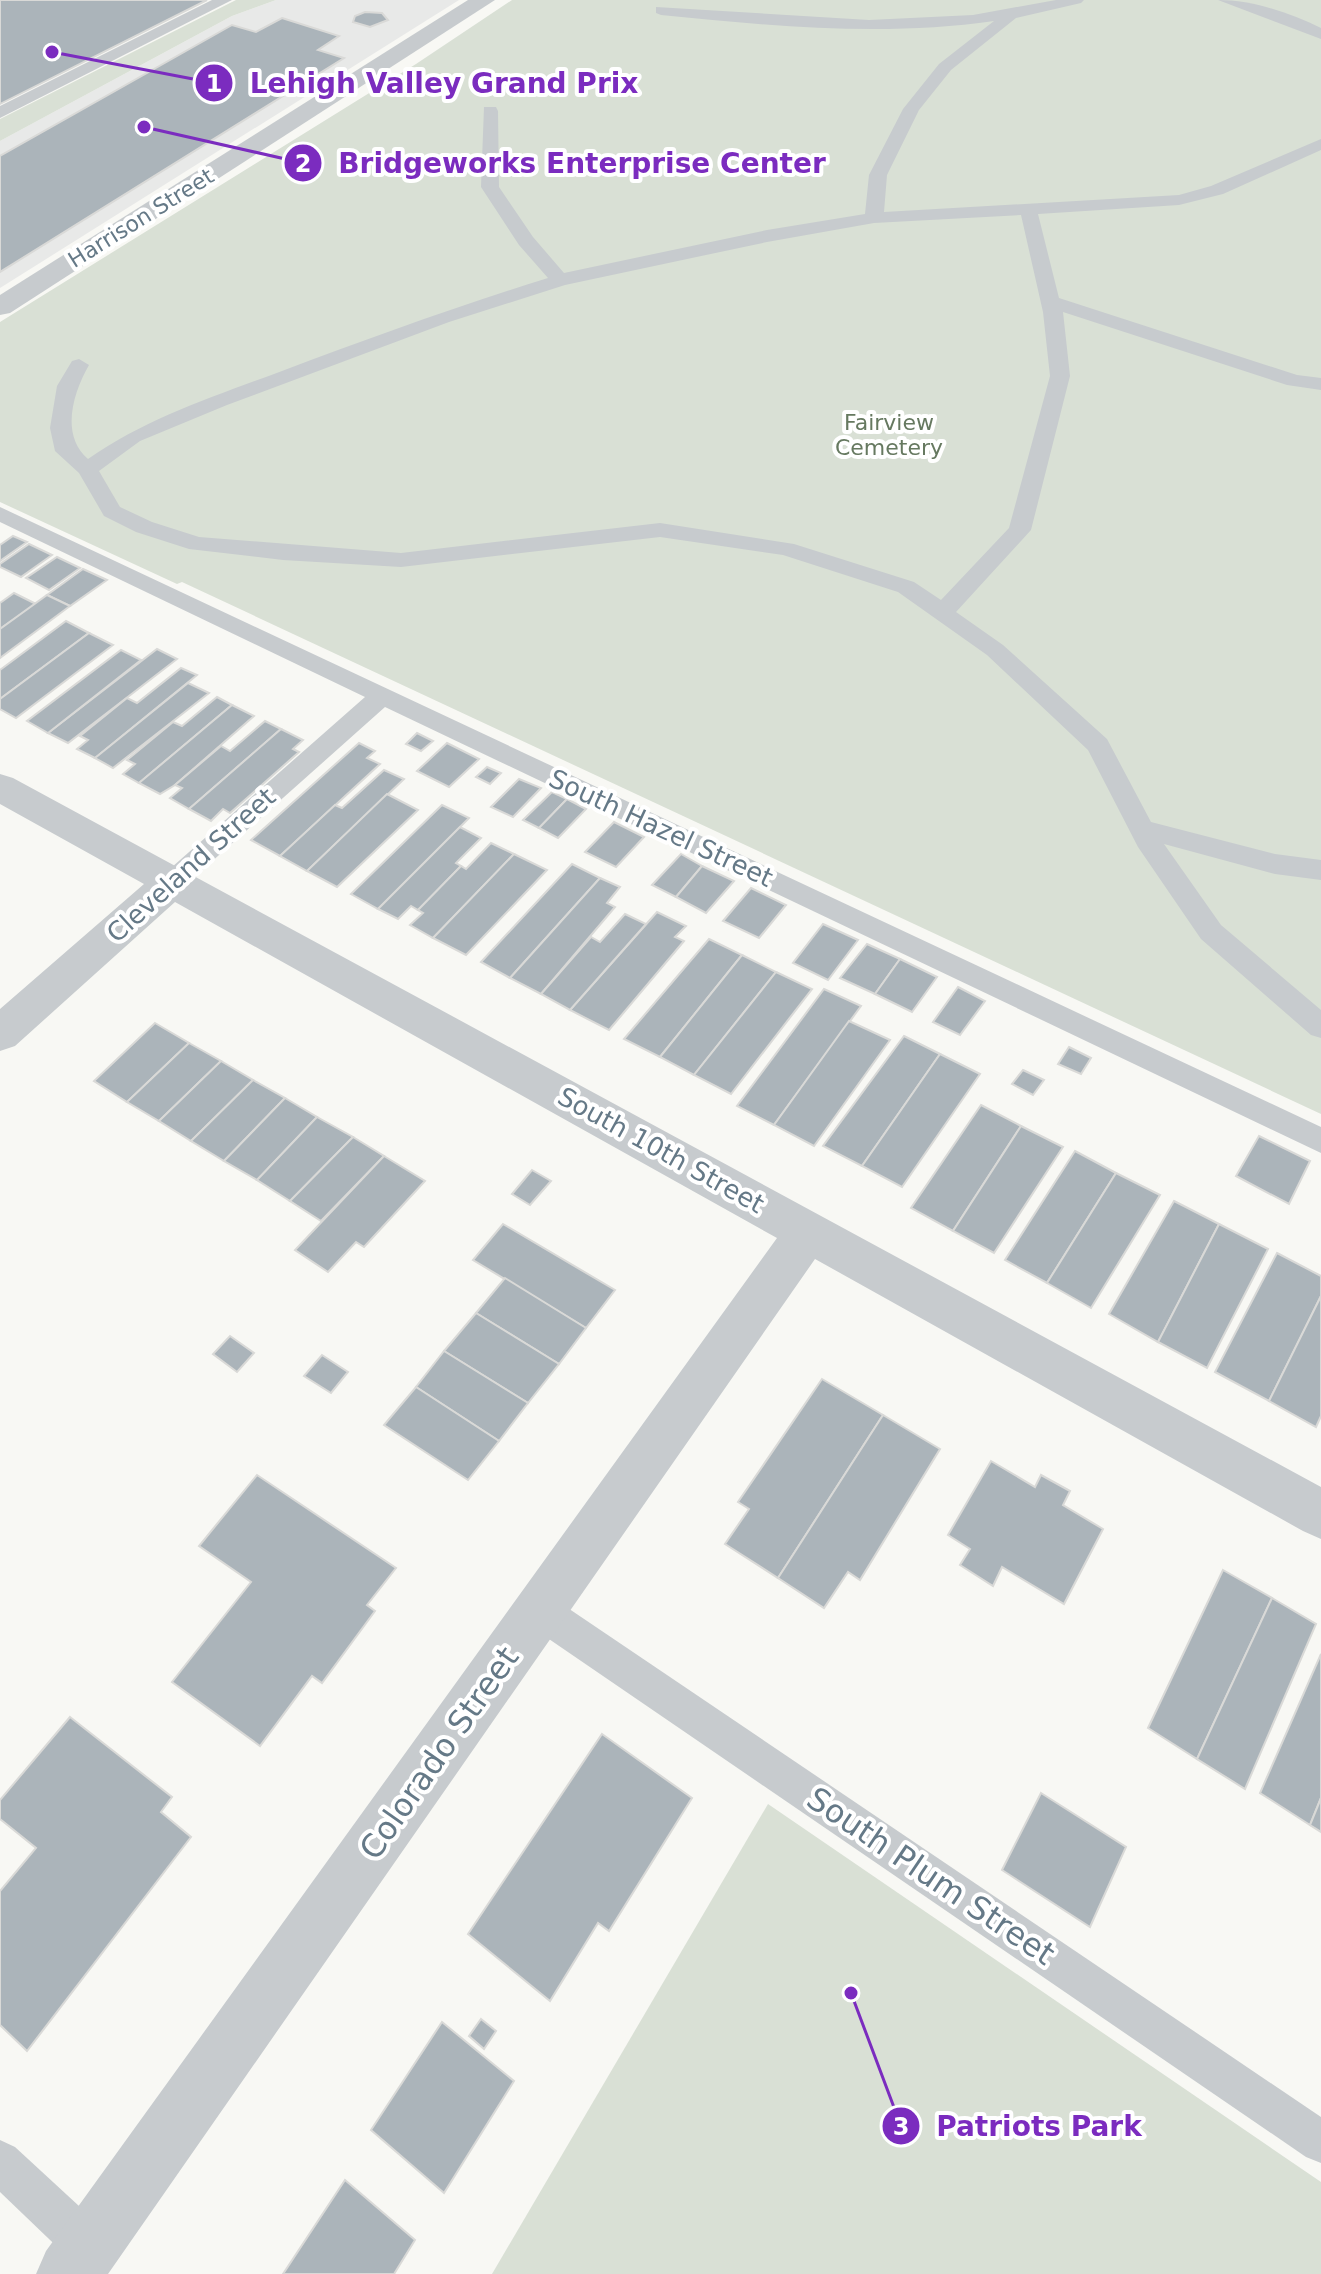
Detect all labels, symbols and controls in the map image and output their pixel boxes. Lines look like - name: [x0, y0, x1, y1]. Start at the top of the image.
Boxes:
- callout: Lehigh Valley Grand Prix: [194, 57, 654, 109]
- text: Lehigh Valley Grand Prix: [250, 67, 638, 100]
- text: 1: [206, 70, 222, 98]
- callout: Bridgeworks Enterprise Center: [283, 137, 842, 189]
- text: Bridgeworks Enterprise Center: [338, 147, 826, 180]
- text: 2: [295, 150, 311, 178]
- street label: Harrison Street: [64, 163, 219, 273]
- park label: Fairview Cemetery: [835, 410, 943, 460]
- street label: South Hazel Street: [544, 763, 778, 893]
- street label: Cleveland Street: [101, 782, 281, 948]
- street label: South 10th Street: [553, 1081, 769, 1219]
- street label: Colorado Street: [352, 1640, 526, 1866]
- street label: South Plum Street: [800, 1779, 1062, 1973]
- callout: Patriots Park: [881, 2100, 1158, 2152]
- text: Patriots Park: [936, 2110, 1143, 2143]
- text: 3: [893, 2113, 909, 2141]

